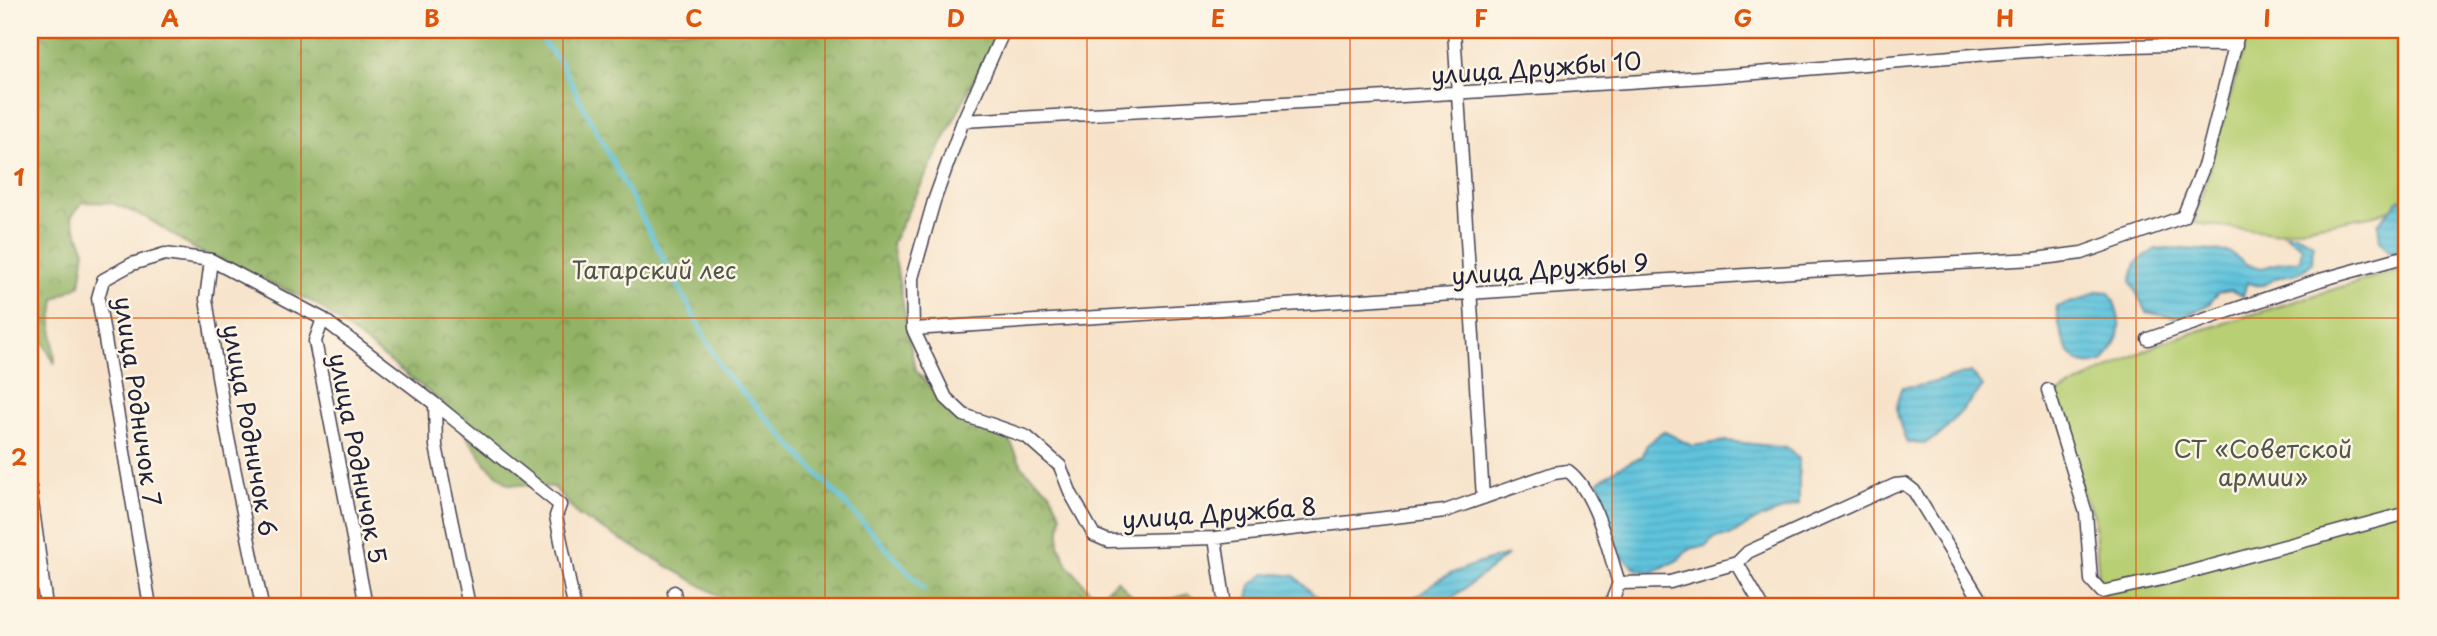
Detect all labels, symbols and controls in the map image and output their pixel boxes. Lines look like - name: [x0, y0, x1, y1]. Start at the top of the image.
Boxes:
- text: A: [161, 0, 179, 35]
- text: B: [424, 0, 440, 35]
- text: C: [685, 0, 703, 35]
- text: D: [947, 0, 965, 35]
- text: E: [1211, 0, 1225, 35]
- text: F: [1474, 0, 1488, 35]
- text: G: [1734, 0, 1752, 35]
- text: H: [1996, 0, 2014, 35]
- text: I: [2263, 0, 2271, 35]
- street label: улица Дружбы 10: [1429, 42, 1643, 92]
- text: 1: [14, 159, 25, 194]
- street label: улица Дружбы 9: [1450, 243, 1650, 293]
- park label: Татарский лес: [572, 251, 736, 287]
- street label: улица Родничок 7: [106, 294, 172, 509]
- street label: улица Родничок 6: [215, 321, 287, 539]
- street label: улица Родничок 5: [321, 350, 397, 566]
- park label: СТ «Советской армии»: [2174, 430, 2352, 494]
- text: 2: [11, 439, 27, 474]
- street label: улица Дружба 8: [1121, 487, 1317, 537]

